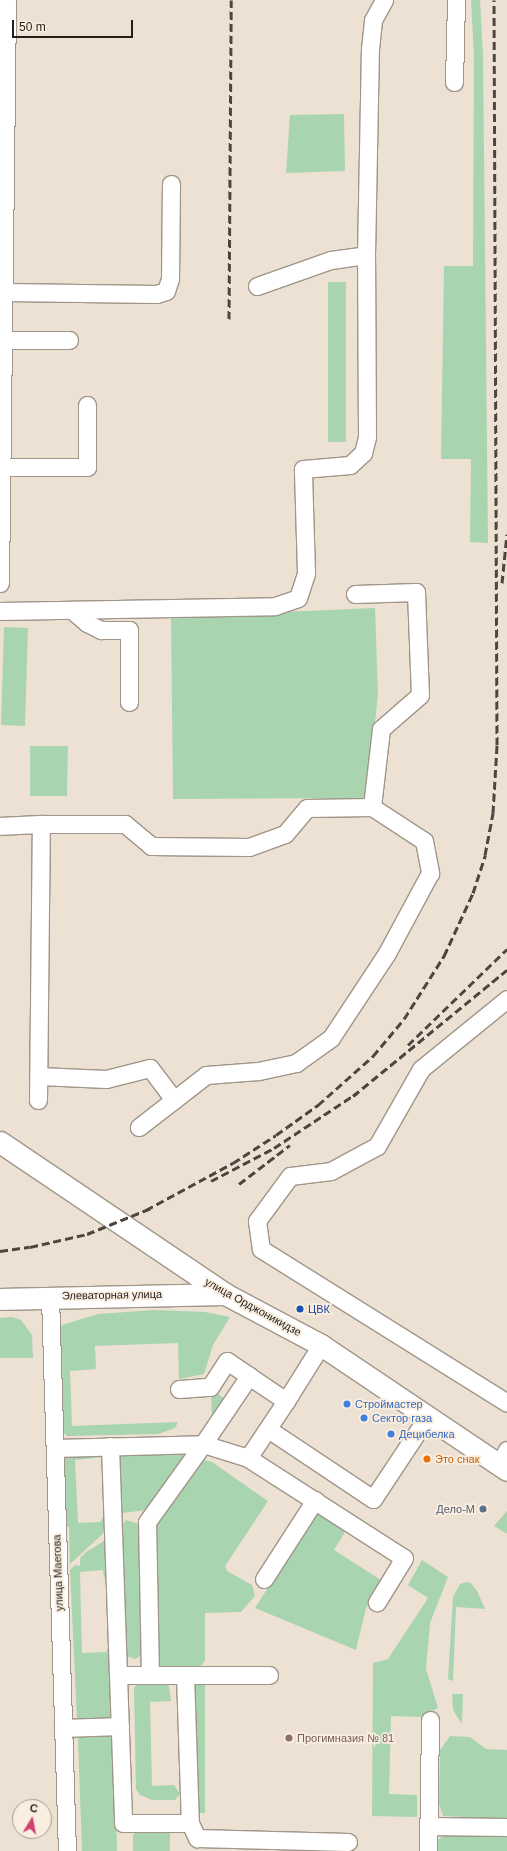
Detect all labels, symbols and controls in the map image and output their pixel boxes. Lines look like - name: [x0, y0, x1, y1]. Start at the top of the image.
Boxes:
- scale bar: [14, 12, 135, 38]
- text: 50 m: [19, 20, 46, 34]
- street label: улица Орджоникидзе: [202, 1275, 304, 1339]
- street label: Элеваторная улица: [62, 1288, 162, 1302]
- place label: ЦВК: [308, 1302, 330, 1316]
- marker: ЦВК: [295, 1304, 305, 1314]
- place label: Строймастер: [355, 1397, 423, 1411]
- marker: Строймастер: [342, 1399, 352, 1409]
- place label: Сектор газа: [372, 1411, 432, 1425]
- marker: Сектор газа: [359, 1413, 369, 1423]
- place label: Децибелка: [399, 1427, 455, 1441]
- marker: Децибелка: [386, 1429, 396, 1439]
- place label: Это снак: [435, 1452, 479, 1466]
- marker: Это снак: [422, 1454, 432, 1464]
- place label: Дело-М: [436, 1502, 475, 1516]
- marker: Дело-М: [478, 1504, 488, 1514]
- street label: улица Маегова: [50, 1535, 66, 1611]
- place label: Прогимназия № 81: [297, 1731, 394, 1745]
- marker: Прогимназия № 81: [284, 1733, 294, 1743]
- north arrow: [12, 1799, 52, 1839]
- text: С: [29, 1802, 39, 1815]

